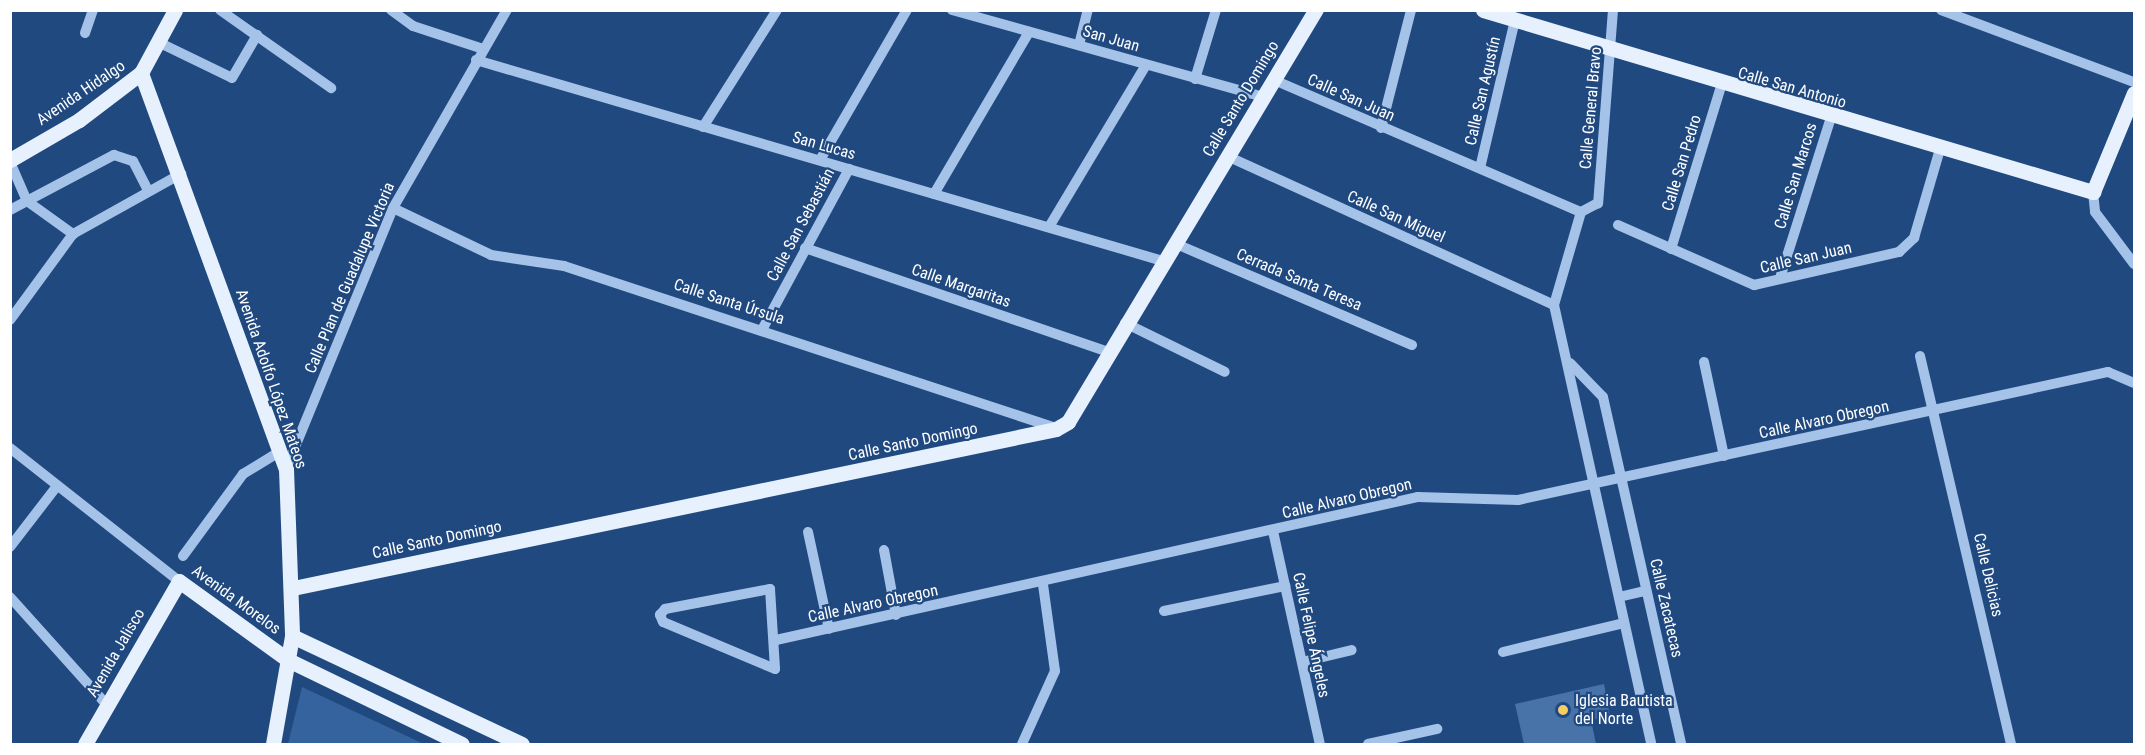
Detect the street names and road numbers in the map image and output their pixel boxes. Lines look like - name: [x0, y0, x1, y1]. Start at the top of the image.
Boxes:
- street label: San Juan: [1080, 22, 1142, 56]
- street label: Calle San Agustín: [1461, 35, 1505, 147]
- street label: Calle Santo Domingo: [1199, 38, 1283, 160]
- street label: Calle General Bravo: [1576, 46, 1606, 170]
- street label: Avenida Hidalgo: [33, 56, 129, 130]
- street label: Calle San Antonio: [1736, 63, 1848, 113]
- street label: Calle San Juan: [1304, 70, 1398, 126]
- street label: Calle San Pedro: [1658, 113, 1706, 213]
- street label: Calle San Marcos: [1771, 121, 1821, 231]
- street label: San Lucas: [790, 128, 858, 164]
- street label: Calle San Sebastián: [763, 165, 839, 285]
- street label: Calle Plan de Guadalupe Victoria: [301, 180, 399, 376]
- street label: Calle San Miguel: [1344, 187, 1448, 247]
- street label: Calle San Juan: [1758, 238, 1854, 278]
- street label: Cerrada Santa Teresa: [1233, 245, 1365, 315]
- street label: Calle Margaritas: [909, 260, 1013, 312]
- street label: Calle Santa Úrsula: [671, 275, 787, 329]
- street label: Avenida Adolfo López Mateos: [231, 287, 311, 471]
- street label: Calle Alvaro Obregon: [1757, 397, 1891, 443]
- street label: Calle Santo Domingo: [847, 419, 979, 465]
- street label: Calle Alvaro Obregon: [1280, 475, 1414, 523]
- street label: Calle Santo Domingo: [371, 517, 503, 563]
- street label: Calle Delicias: [1969, 531, 2007, 619]
- street label: Calle Zacatecas: [1645, 557, 1687, 659]
- street label: Avenida Morelos: [188, 561, 284, 639]
- street label: Calle Felipe Ángeles: [1288, 571, 1334, 699]
- street label: Calle Alvaro Obregon: [806, 581, 940, 627]
- street label: Avenida Jalisco: [83, 605, 149, 701]

